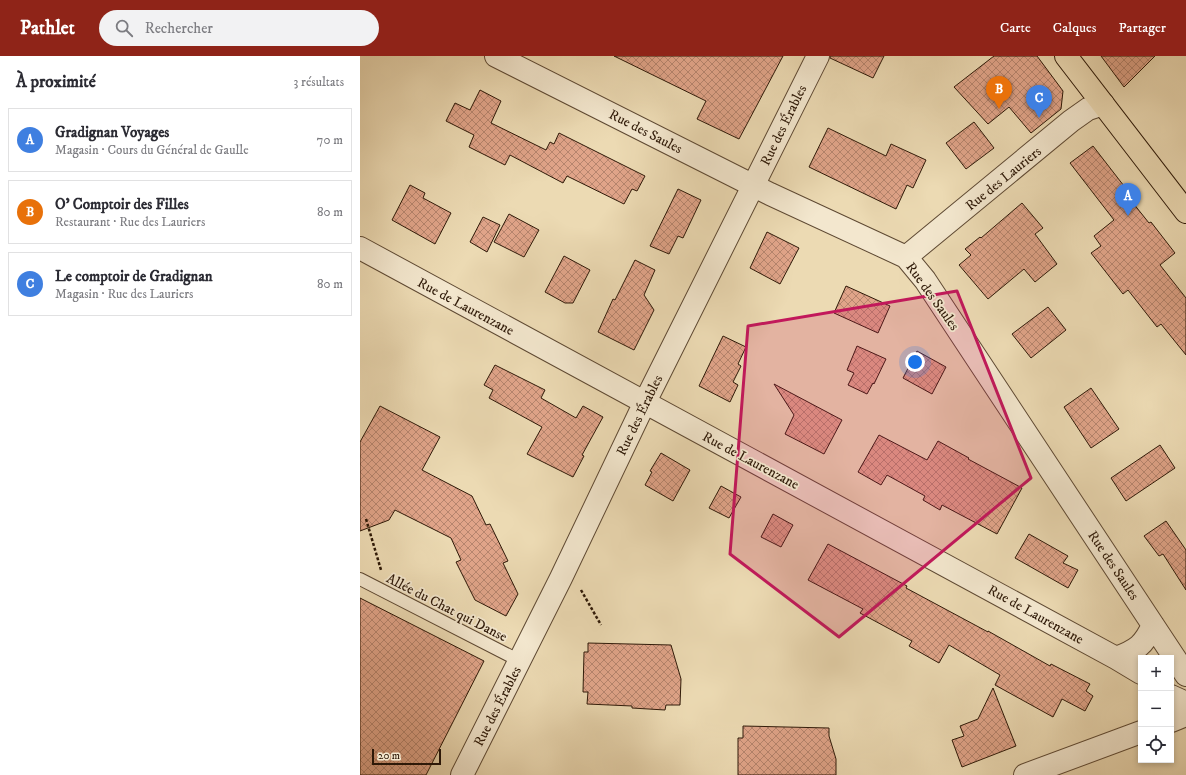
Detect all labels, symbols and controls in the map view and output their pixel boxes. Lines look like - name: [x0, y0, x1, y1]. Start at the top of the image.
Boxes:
- search box: [99, 10, 379, 46]
- text: Pathlet: [20, 17, 75, 40]
- icon: search: [113, 17, 135, 39]
- text: Rechercher: [145, 19, 213, 38]
- text: Carte: [1000, 19, 1031, 37]
- text: Calques: [1053, 19, 1096, 37]
- text: Partager: [1118, 19, 1166, 37]
- text: À proximité: [16, 71, 96, 93]
- text: 3 résultats: [293, 74, 344, 90]
- pin: B: [986, 76, 1012, 109]
- street label: Rue des Érables: [757, 82, 811, 169]
- pin: C: [1026, 85, 1052, 118]
- street label: Rue des Saules: [606, 106, 686, 158]
- text: Gradignan Voyages: [55, 123, 169, 142]
- text: A: [26, 132, 34, 148]
- text: 70 m: [317, 132, 343, 148]
- text: Magasin · Cours du Général de Gaulle: [55, 142, 249, 158]
- street label: Rue des Lauriers: [962, 142, 1046, 215]
- pin: A: [1115, 183, 1141, 216]
- text: O' Comptoir des Filles: [55, 195, 189, 214]
- text: B: [26, 204, 34, 220]
- text: 80 m: [317, 204, 343, 220]
- text: Restaurant · Rue des Lauriers: [55, 214, 205, 230]
- street label: Rue des Saules: [901, 259, 963, 335]
- text: Le comptoir de Gradignan: [55, 267, 213, 286]
- street label: Rue de Laurenzane: [414, 274, 517, 340]
- text: C: [26, 276, 34, 292]
- text: 80 m: [317, 276, 343, 292]
- text: Magasin · Rue des Lauriers: [55, 286, 193, 302]
- your location: [905, 352, 925, 372]
- street label: Rue des Érables: [613, 372, 667, 459]
- street label: Rue de Laurenzane: [699, 428, 802, 494]
- street label: Rue des Saules: [1083, 527, 1143, 604]
- street label: Allée du Chat qui Danse: [383, 570, 510, 646]
- street label: Rue de Laurenzane: [984, 581, 1087, 649]
- map controls: [1138, 655, 1174, 763]
- button: +: [1138, 655, 1174, 691]
- street label: Rue des Érables: [470, 663, 526, 750]
- button: −: [1138, 691, 1174, 727]
- button: locate: [1138, 727, 1174, 763]
- scale bar: [372, 747, 441, 766]
- text: 20 m: [378, 749, 400, 763]

